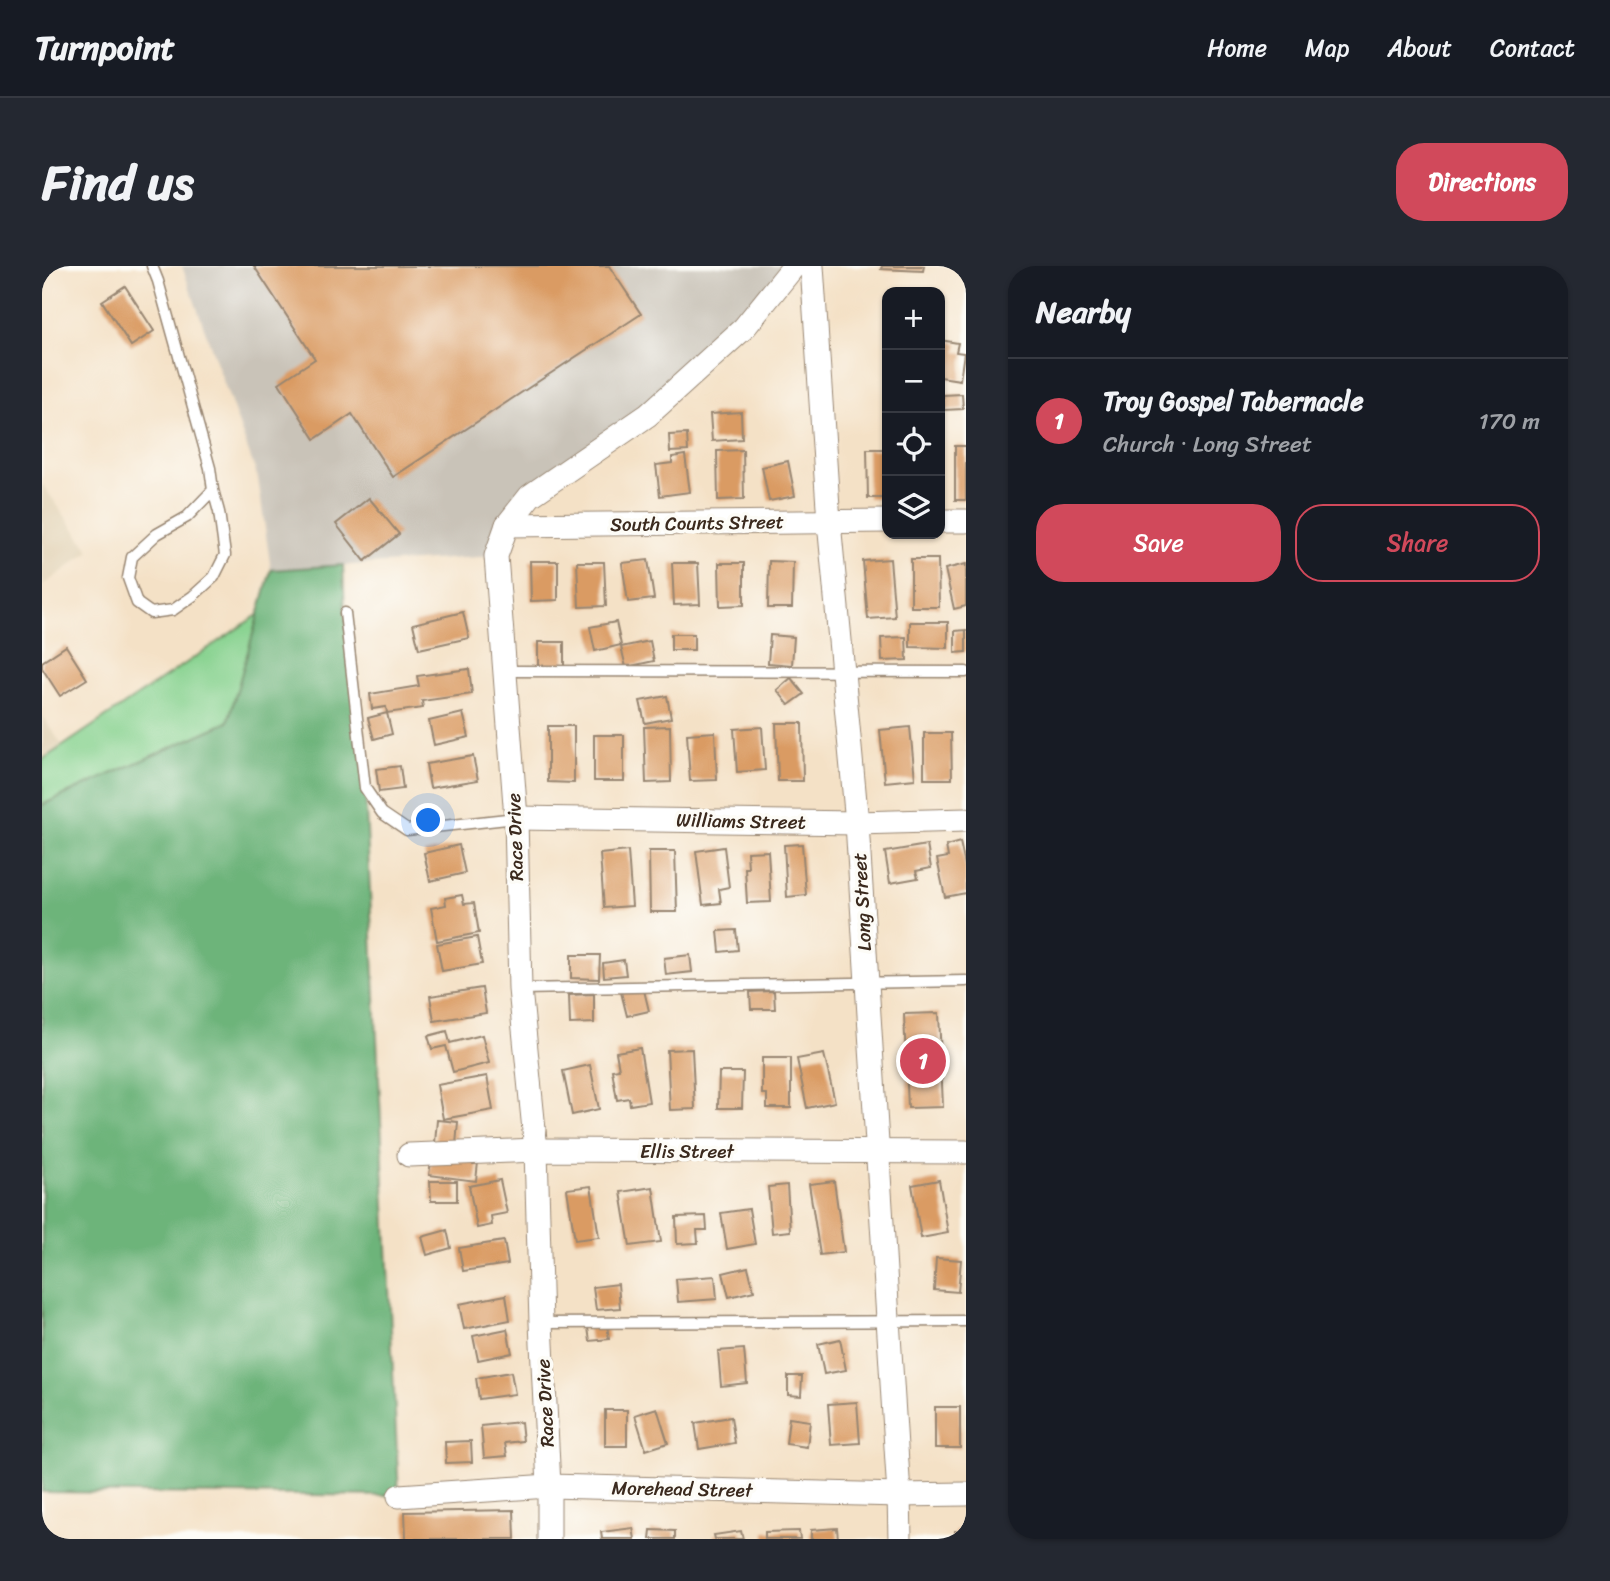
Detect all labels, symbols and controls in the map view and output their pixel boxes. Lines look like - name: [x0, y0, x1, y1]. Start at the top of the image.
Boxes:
- text: Turnpoint: [35, 19, 175, 77]
- text: Home: [1207, 27, 1267, 69]
- text: Map: [1305, 27, 1349, 69]
- text: About: [1387, 27, 1452, 69]
- text: Contact: [1490, 27, 1575, 69]
- text: Find us: [42, 139, 194, 226]
- button: Directions: [1396, 143, 1568, 221]
- text: Nearby: [1036, 285, 1131, 339]
- map controls: [882, 287, 945, 539]
- button: +: [882, 287, 945, 350]
- button: −: [882, 350, 945, 413]
- text: Troy Gospel Tabernacle: [1103, 378, 1364, 424]
- text: 1: [1054, 401, 1064, 442]
- text: 170 m: [1479, 401, 1540, 442]
- button: locate: [882, 413, 945, 476]
- text: Church · Long Street: [1103, 424, 1312, 465]
- button: layers: [882, 476, 945, 539]
- button: Save: [1036, 504, 1281, 582]
- button: Share: [1295, 504, 1540, 582]
- street label: South Counts Street: [610, 505, 784, 541]
- street label: Race Drive: [497, 792, 533, 882]
- your location: [411, 803, 445, 837]
- street label: Williams Street: [676, 803, 806, 839]
- street label: Long Street: [843, 852, 881, 952]
- pin: 1: [900, 1035, 946, 1087]
- street label: Ellis Street: [640, 1135, 735, 1168]
- street label: Race Drive: [526, 1358, 564, 1448]
- street label: Morehead Street: [611, 1471, 754, 1507]

